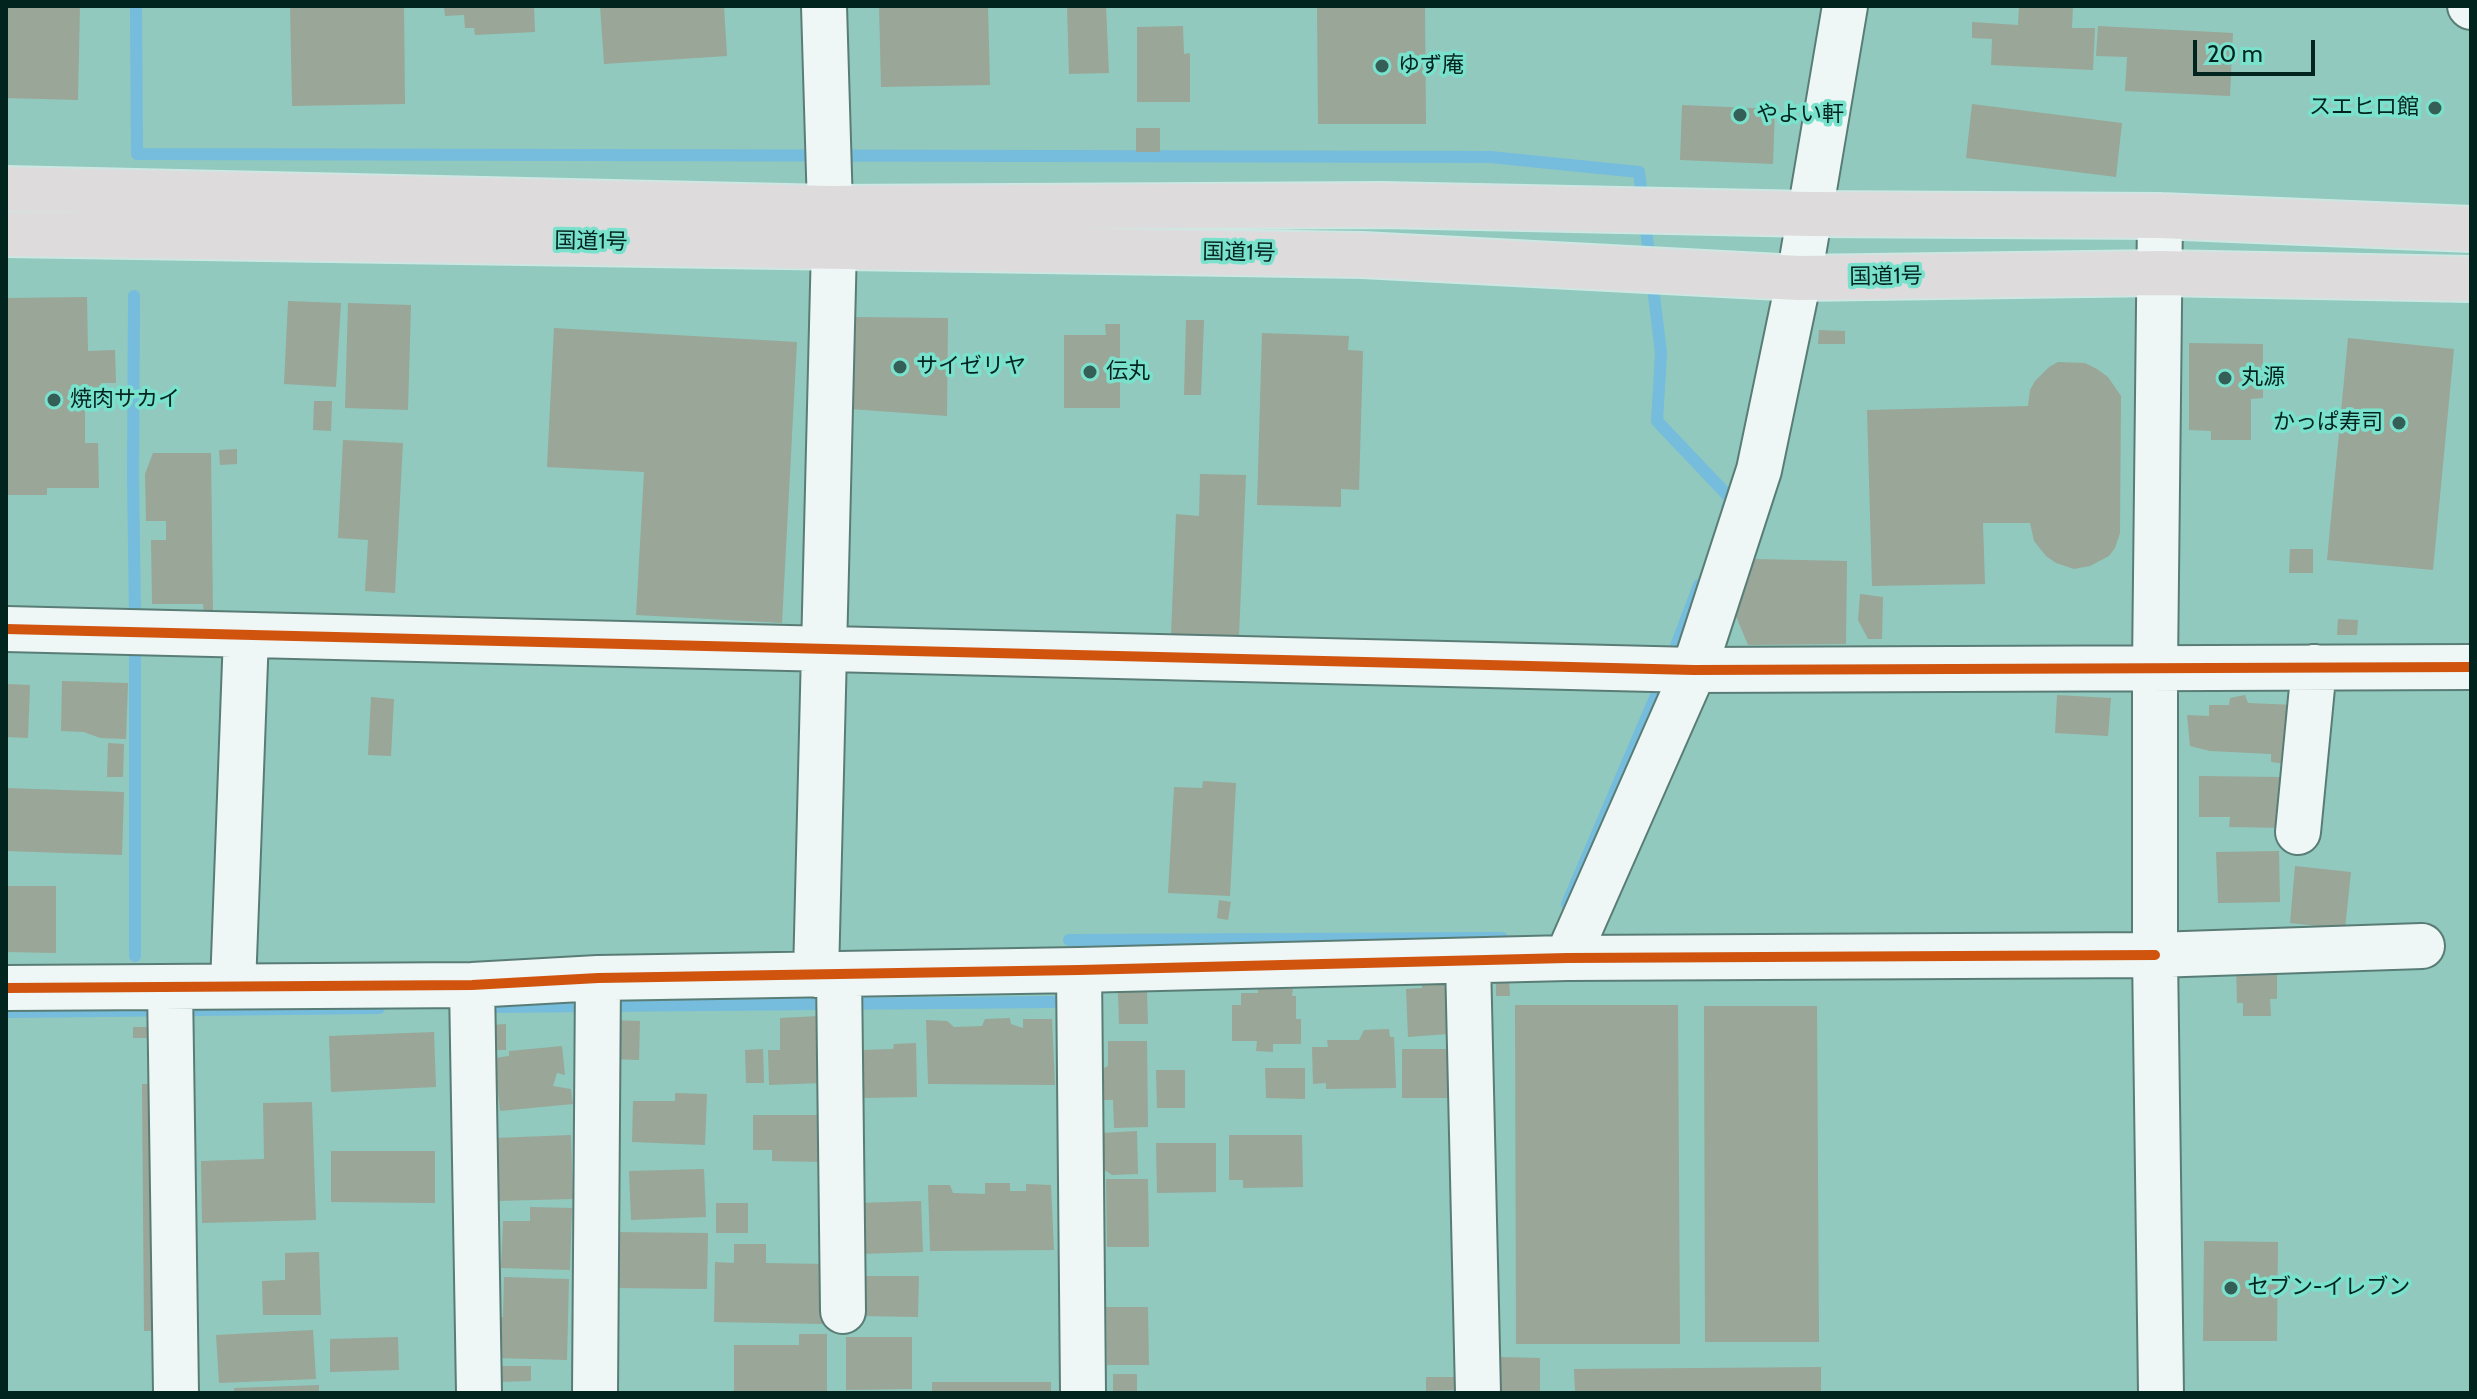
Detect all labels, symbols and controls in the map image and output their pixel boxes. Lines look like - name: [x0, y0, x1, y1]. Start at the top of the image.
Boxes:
- scale bar: [2197, 24, 2319, 74]
- text: 20 m: [2207, 39, 2263, 68]
- place label: ゆず庵: [1398, 53, 1464, 79]
- marker: ゆず庵: [1373, 57, 1391, 75]
- place label: スエヒロ館: [2309, 95, 2419, 121]
- marker: スエヒロ館: [2426, 99, 2444, 117]
- place label: やよい軒: [1756, 102, 1844, 128]
- marker: やよい軒: [1731, 106, 1749, 124]
- street label: 国道1号: [554, 228, 628, 256]
- street label: 国道1号: [1202, 239, 1276, 267]
- street label: 国道1号: [1849, 263, 1923, 291]
- place label: サイゼリヤ: [916, 354, 1026, 380]
- marker: サイゼリヤ: [891, 358, 909, 376]
- place label: 伝丸: [1106, 359, 1150, 385]
- marker: 伝丸: [1081, 363, 1099, 381]
- place label: 丸源: [2241, 365, 2285, 391]
- marker: 丸源: [2216, 369, 2234, 387]
- place label: 焼肉サカイ: [70, 387, 180, 413]
- marker: 焼肉サカイ: [45, 391, 63, 409]
- place label: かっぱ寿司: [2273, 410, 2383, 436]
- marker: かっぱ寿司: [2390, 414, 2408, 432]
- place label: セブン-イレブン: [2247, 1275, 2410, 1301]
- marker: セブン-イレブン: [2222, 1279, 2240, 1297]

